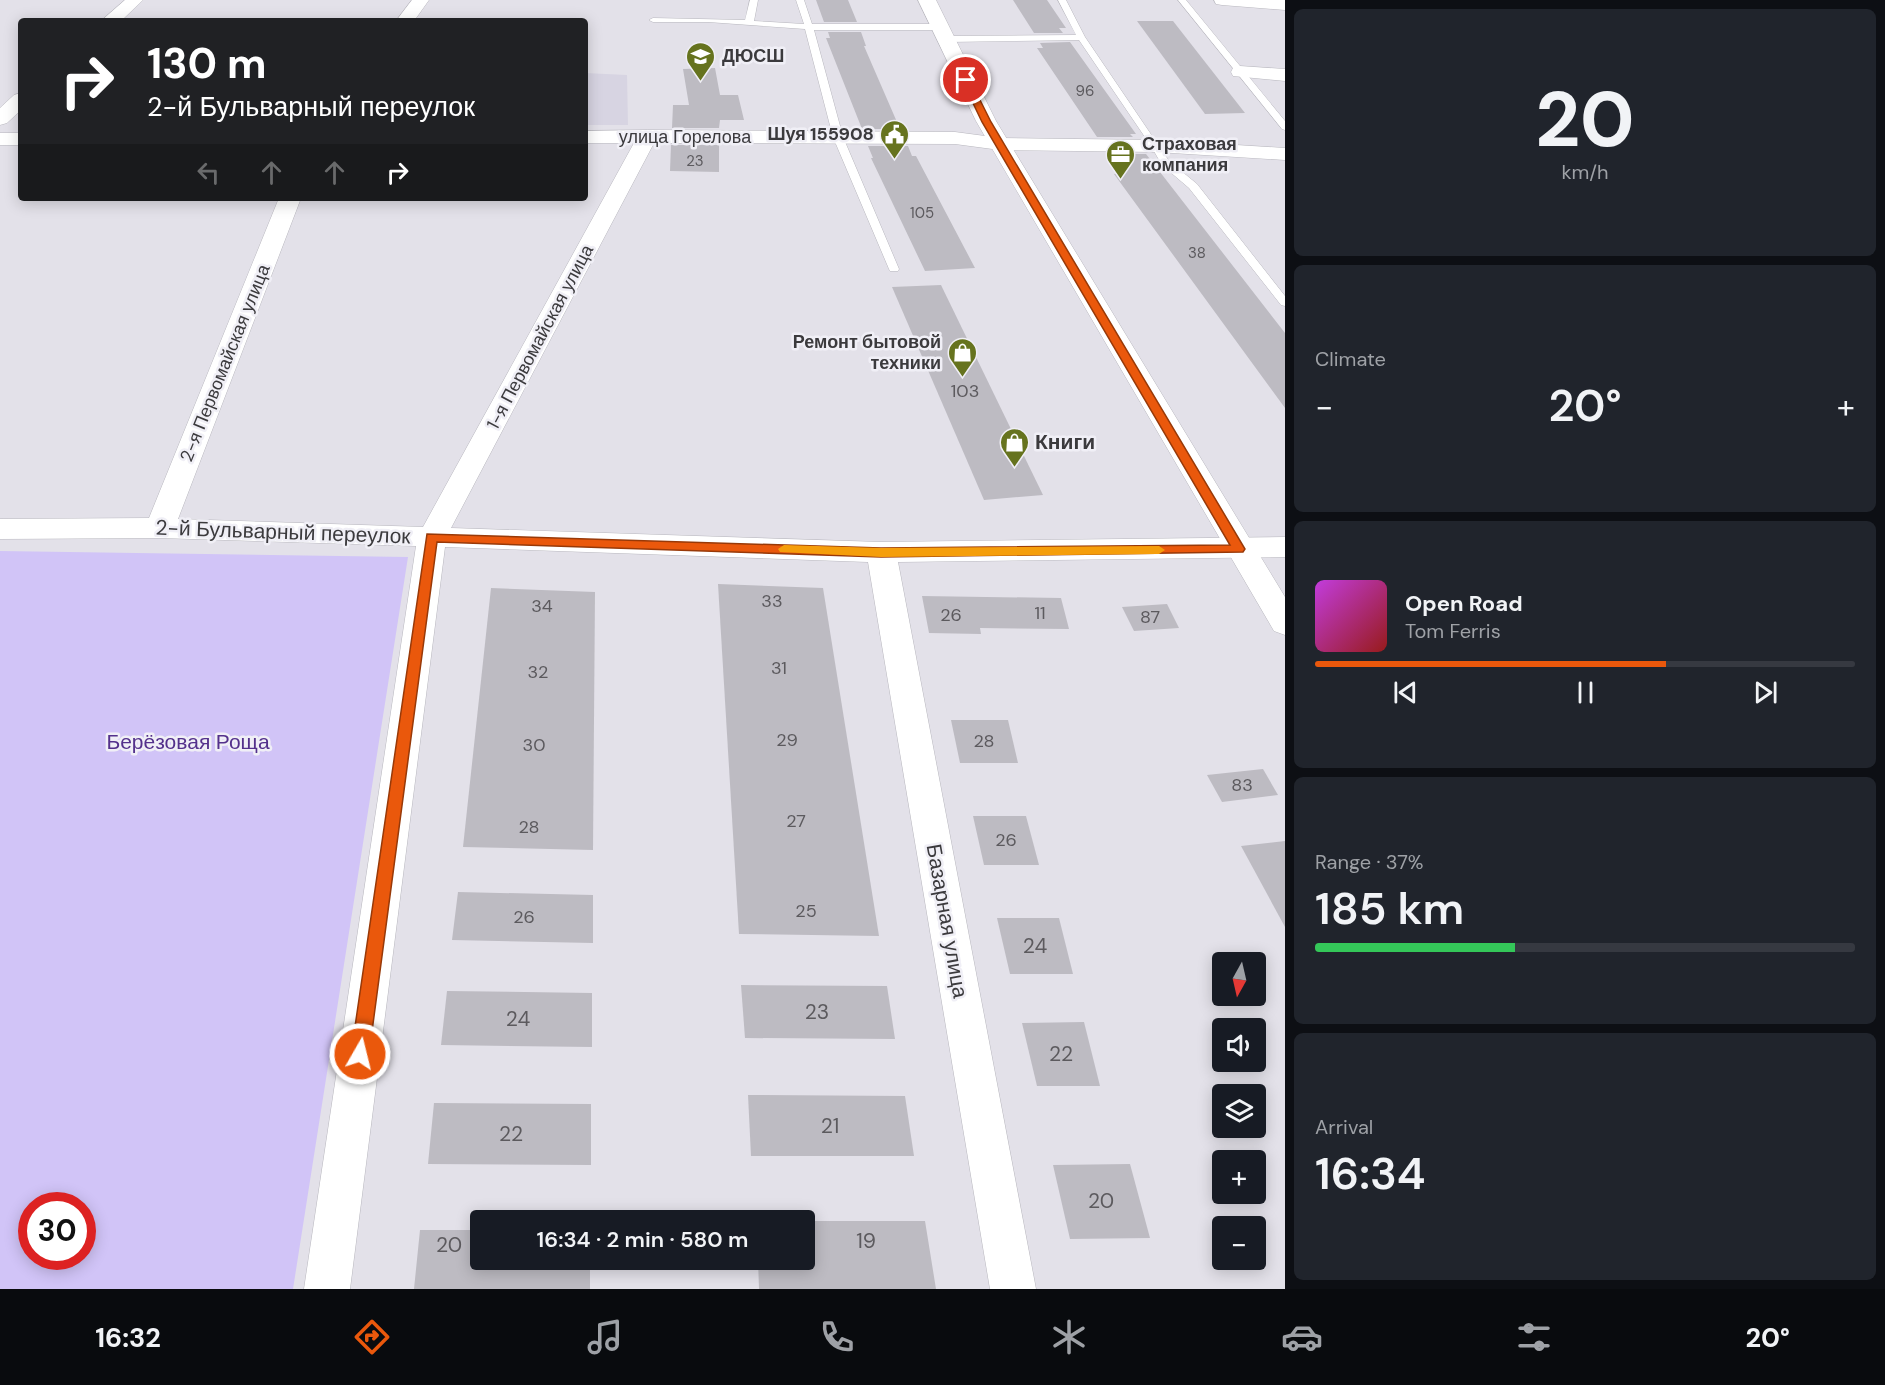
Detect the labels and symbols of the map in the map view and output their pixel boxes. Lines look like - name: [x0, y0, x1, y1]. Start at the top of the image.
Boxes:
- school or university icon: ДЮСШ: [685, 40, 717, 82]
- place label: ДЮСШ: [722, 44, 784, 68]
- pin: [940, 54, 991, 105]
- house number: 96: [1076, 81, 1094, 101]
- public building icon: Шуя 155908: [879, 118, 911, 160]
- place label: Шуя 155908: [767, 122, 874, 146]
- street label: улица Горелова: [619, 125, 752, 149]
- place label: Страховая компания: [1142, 132, 1237, 177]
- office icon: Страховая компания: [1105, 138, 1137, 180]
- house number: 23: [686, 151, 704, 171]
- house number: 105: [910, 203, 934, 223]
- street label: 1-я Первомайская улица: [481, 240, 599, 434]
- house number: 38: [1188, 243, 1206, 263]
- street label: 2-я Первомайская улица: [174, 260, 276, 465]
- place label: Ремонт бытовой техники: [793, 330, 941, 375]
- shop icon: Ремонт бытовой техники: [946, 336, 978, 378]
- house number: 103: [951, 379, 979, 403]
- shop icon: Книги: [998, 426, 1030, 468]
- place label: Книги: [1035, 428, 1095, 456]
- street label: 2-й Бульварный переулок: [155, 514, 412, 550]
- house number: 33: [761, 589, 783, 613]
- house number: 34: [531, 594, 553, 618]
- house number: 11: [1034, 601, 1046, 625]
- house number: 26: [940, 603, 962, 627]
- house number: 87: [1140, 605, 1160, 629]
- house number: 31: [771, 656, 787, 680]
- house number: 32: [527, 660, 549, 684]
- park label: Берёзовая Роща: [106, 728, 270, 756]
- house number: 29: [776, 728, 798, 752]
- house number: 28: [973, 729, 995, 753]
- house number: 30: [523, 733, 545, 757]
- house number: 83: [1231, 773, 1253, 797]
- house number: 27: [786, 809, 806, 833]
- house number: 28: [518, 815, 540, 839]
- house number: 26: [995, 828, 1017, 852]
- street label: Базарная улица: [920, 842, 974, 1001]
- house number: 25: [795, 899, 817, 923]
- house number: 26: [513, 905, 535, 929]
- house number: 24: [1023, 932, 1047, 960]
- north arrow: [1212, 952, 1266, 1006]
- house number: 23: [805, 998, 829, 1026]
- house number: 24: [506, 1005, 530, 1033]
- position arrow: [328, 1022, 392, 1086]
- house number: 22: [1049, 1040, 1073, 1068]
- house number: 21: [821, 1112, 839, 1140]
- house number: 22: [499, 1120, 523, 1148]
- house number: 20: [1088, 1187, 1114, 1215]
- speed limit sign: 30: [18, 1192, 96, 1270]
- house number: 19: [856, 1227, 876, 1255]
- house number: 20: [436, 1231, 462, 1259]

